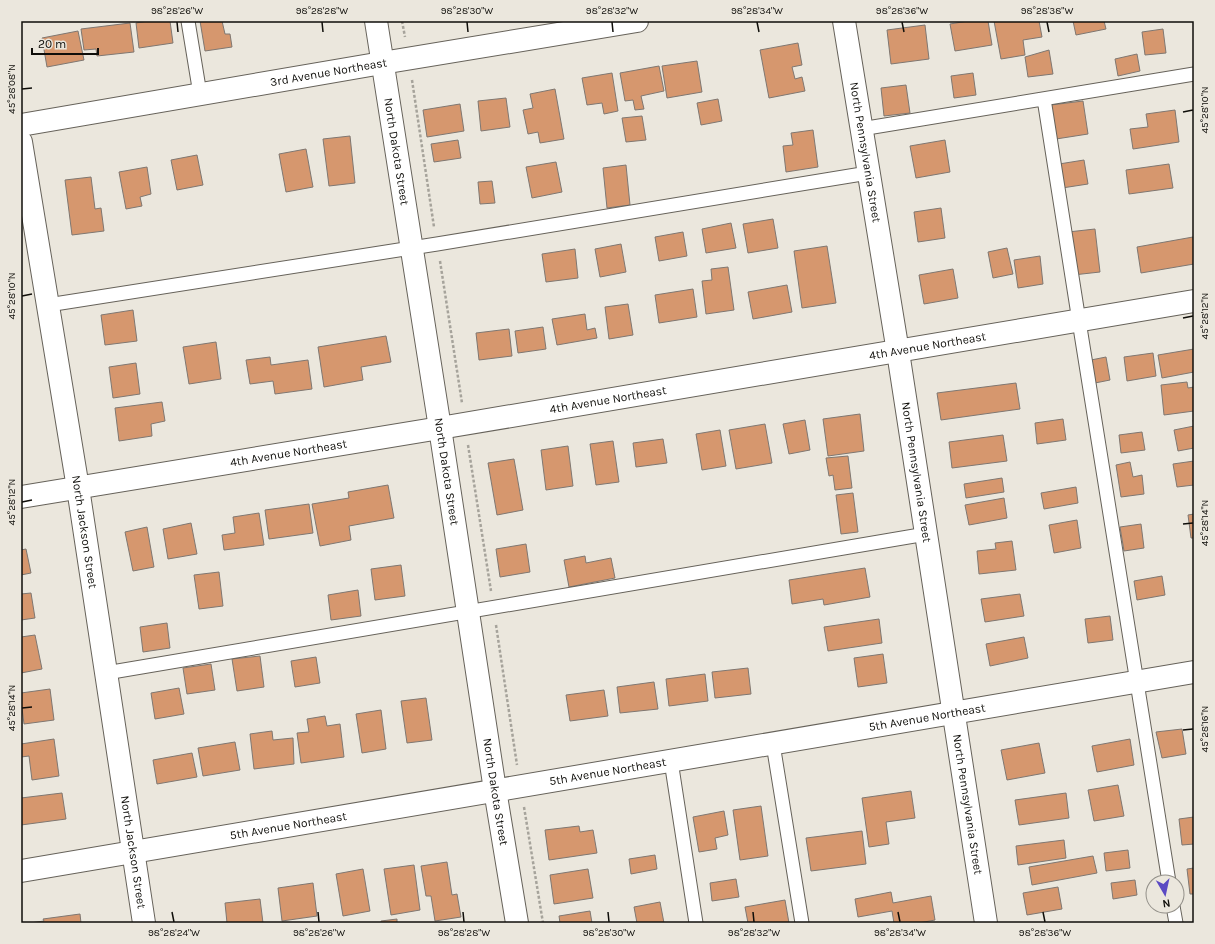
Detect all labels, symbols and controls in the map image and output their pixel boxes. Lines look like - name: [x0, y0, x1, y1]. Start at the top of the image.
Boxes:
- text: 98°28'26"W: [151, 5, 203, 17]
- text: 98°28'28"W: [296, 5, 348, 17]
- text: 98°28'30"W: [441, 5, 493, 17]
- text: 98°28'32"W: [586, 5, 638, 17]
- text: 98°28'34"W: [731, 5, 783, 17]
- text: 98°28'36"W: [876, 5, 928, 17]
- text: 98°28'38"W: [1021, 5, 1073, 17]
- scale bar: [32, 30, 98, 56]
- text: 20 m: [38, 37, 66, 51]
- street label: 3rd Avenue Northeast: [269, 55, 388, 89]
- text: 45°28'08"N: [6, 64, 18, 114]
- street label: North Pennsylvania Street: [847, 81, 884, 224]
- text: 45°28'10"N: [1199, 86, 1211, 134]
- street label: North Dakota Street: [381, 97, 412, 207]
- text: 45°28'10"N: [6, 272, 18, 320]
- text: 45°28'12"N: [1199, 293, 1211, 339]
- street label: 4th Avenue Northeast: [868, 329, 987, 363]
- street label: 4th Avenue Northeast: [549, 383, 668, 416]
- street label: North Pennsylvania Street: [899, 401, 934, 544]
- street label: North Dakota Street: [431, 417, 462, 527]
- street label: 4th Avenue Northeast: [229, 436, 348, 469]
- street label: North Jackson Street: [69, 474, 100, 590]
- text: 45°28'12"N: [6, 479, 18, 525]
- text: 45°28'14"N: [1199, 500, 1211, 546]
- text: 45°28'14"N: [6, 685, 18, 731]
- street label: 5th Avenue Northeast: [868, 700, 987, 734]
- text: 45°28'16"N: [1199, 706, 1211, 752]
- street label: North Pennsylvania Street: [950, 733, 986, 876]
- street label: North Dakota Street: [480, 737, 511, 847]
- street label: 5th Avenue Northeast: [548, 755, 668, 788]
- street label: North Jackson Street: [118, 795, 149, 910]
- street label: 5th Avenue Northeast: [229, 809, 348, 842]
- north arrow: [1145, 874, 1185, 914]
- text: N: [1162, 896, 1171, 910]
- text: 98°28'24"W: [148, 927, 200, 939]
- text: 98°28'26"W: [293, 927, 345, 939]
- text: 98°28'28"W: [438, 927, 490, 939]
- text: 98°28'30"W: [583, 927, 635, 939]
- text: 98°28'32"W: [728, 927, 780, 939]
- text: 98°28'34"W: [874, 927, 926, 939]
- text: 98°28'36"W: [1019, 927, 1071, 939]

